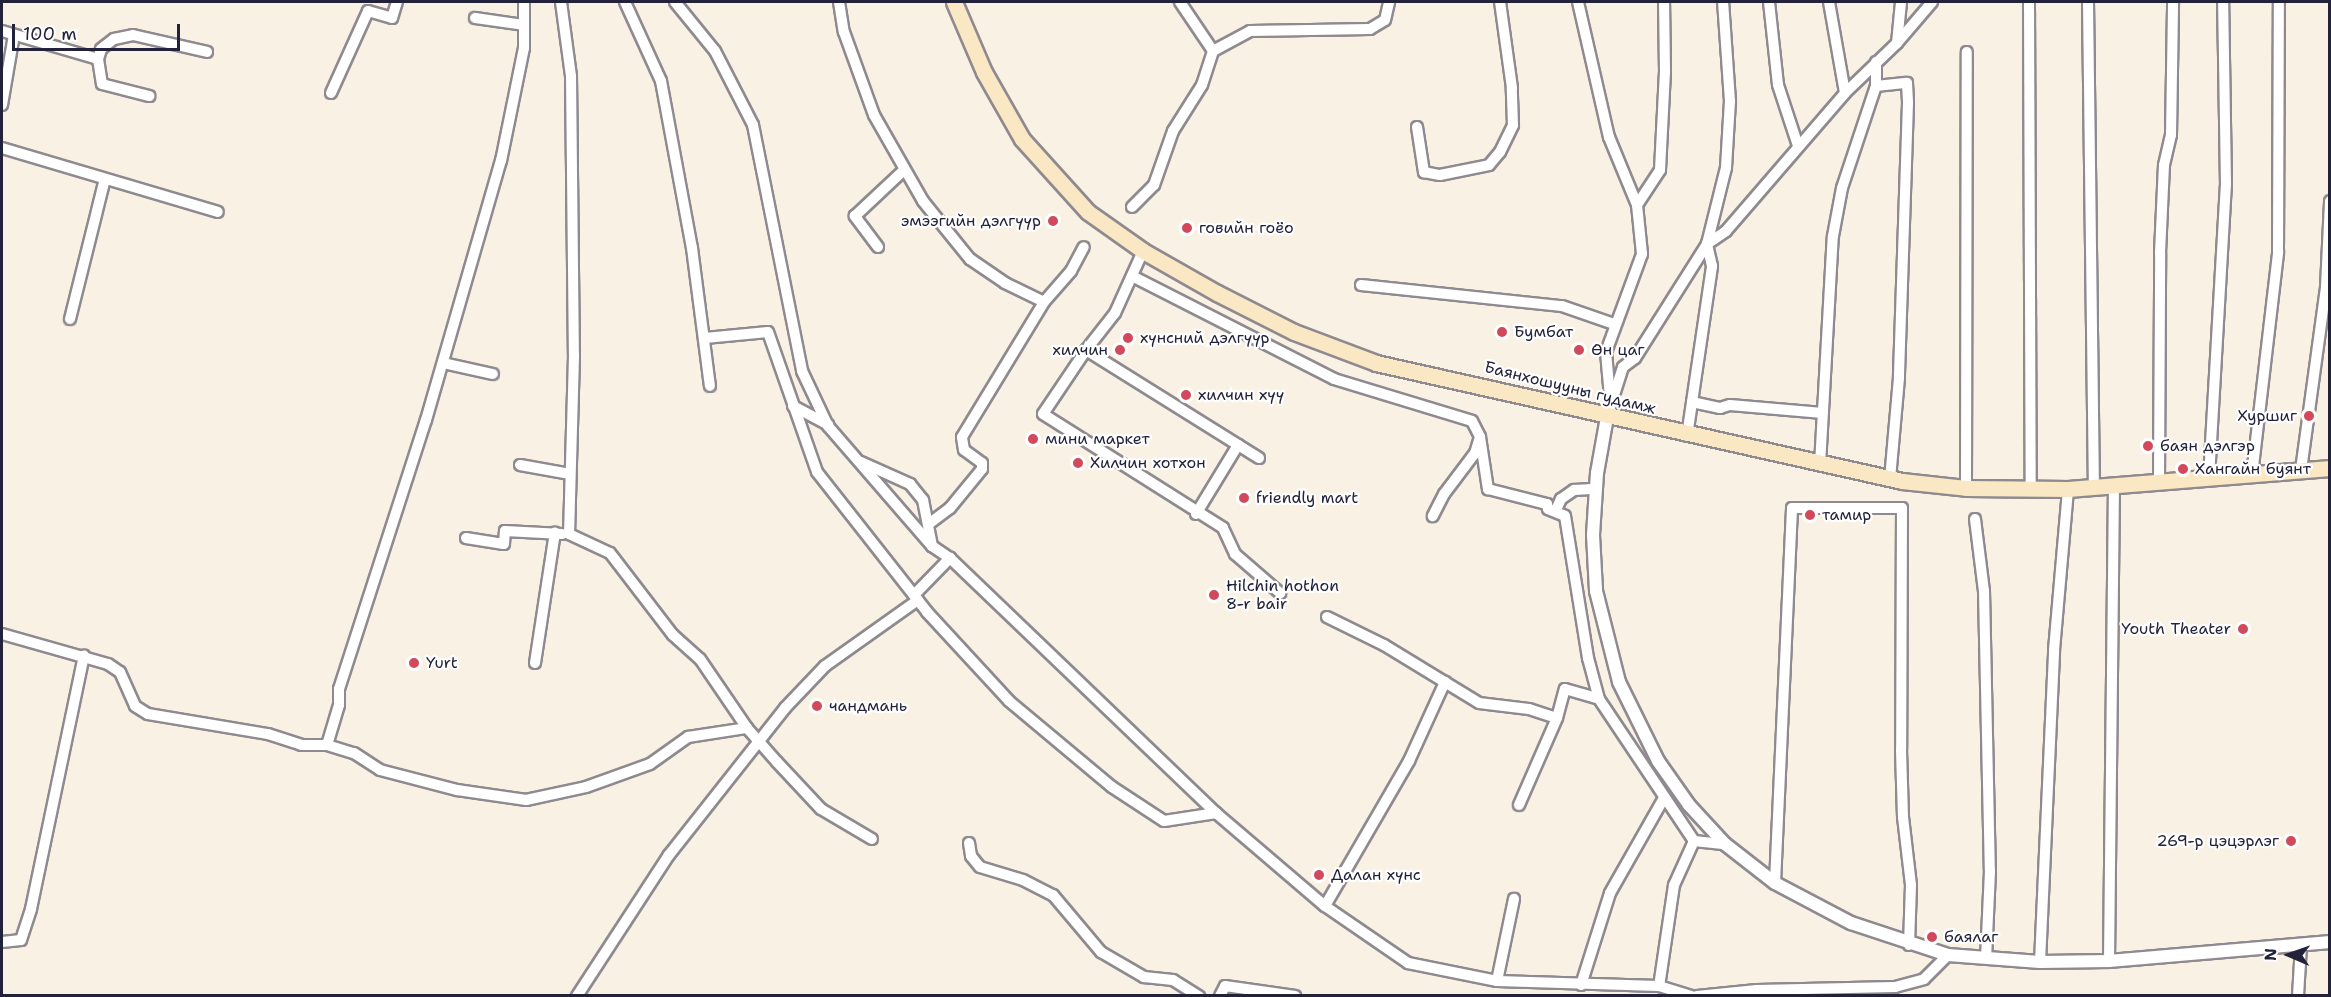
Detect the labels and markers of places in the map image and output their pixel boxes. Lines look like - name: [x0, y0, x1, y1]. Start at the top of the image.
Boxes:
- place label: эмээгийн дэлгүүр: [901, 211, 1041, 231]
- marker: эмээгийн дэлгүүр: [1046, 214, 1060, 228]
- place label: говийн гоёо: [1199, 218, 1294, 238]
- marker: говийн гоёо: [1180, 221, 1194, 235]
- place label: Бумбат: [1514, 322, 1573, 342]
- marker: Бумбат: [1495, 325, 1509, 339]
- place label: хүнсний дэлгүүр: [1140, 328, 1270, 348]
- marker: хүнсний дэлгүүр: [1121, 331, 1135, 345]
- place label: хилчин: [1052, 340, 1108, 360]
- place label: Өн цаг: [1591, 340, 1645, 360]
- marker: хилчин: [1113, 343, 1127, 357]
- marker: Өн цаг: [1572, 343, 1586, 357]
- place label: хилчин хүү: [1198, 385, 1284, 405]
- marker: хилчин хүү: [1179, 388, 1193, 402]
- place label: Хуршиг: [2237, 406, 2297, 426]
- marker: Хуршиг: [2302, 409, 2316, 423]
- place label: мини маркет: [1045, 429, 1150, 449]
- marker: мини маркет: [1026, 432, 1040, 446]
- place label: баян дэлгэр: [2160, 436, 2255, 456]
- marker: баян дэлгэр: [2141, 439, 2155, 453]
- place label: Хилчин хотхон: [1090, 453, 1206, 473]
- marker: Хилчин хотхон: [1071, 456, 1085, 470]
- place label: Хангайн буянт: [2195, 459, 2311, 479]
- marker: Хангайн буянт: [2176, 462, 2190, 476]
- place label: friendly mart: [1256, 488, 1358, 508]
- marker: friendly mart: [1237, 491, 1251, 505]
- place label: тамир: [1822, 505, 1871, 525]
- marker: тамир: [1803, 508, 1817, 522]
- place label: Hilchin hothon 8-r bair: [1226, 576, 1339, 614]
- marker: Hilchin hothon 8-r bair: [1207, 588, 1221, 602]
- place label: Youth Theater: [2121, 619, 2231, 639]
- marker: Youth Theater: [2236, 622, 2250, 636]
- place label: Yurt: [426, 653, 458, 673]
- marker: Yurt: [407, 656, 421, 670]
- place label: чандмань: [829, 696, 907, 716]
- marker: чандмань: [810, 699, 824, 713]
- place label: 269-р цэцэрлэг: [2156, 831, 2279, 851]
- marker: 269-р цэцэрлэг: [2284, 834, 2298, 848]
- place label: Далан хүнс: [1331, 865, 1421, 885]
- marker: Далан хүнс: [1312, 868, 1326, 882]
- place label: баялаг: [1944, 927, 1998, 947]
- marker: баялаг: [1925, 930, 1939, 944]

